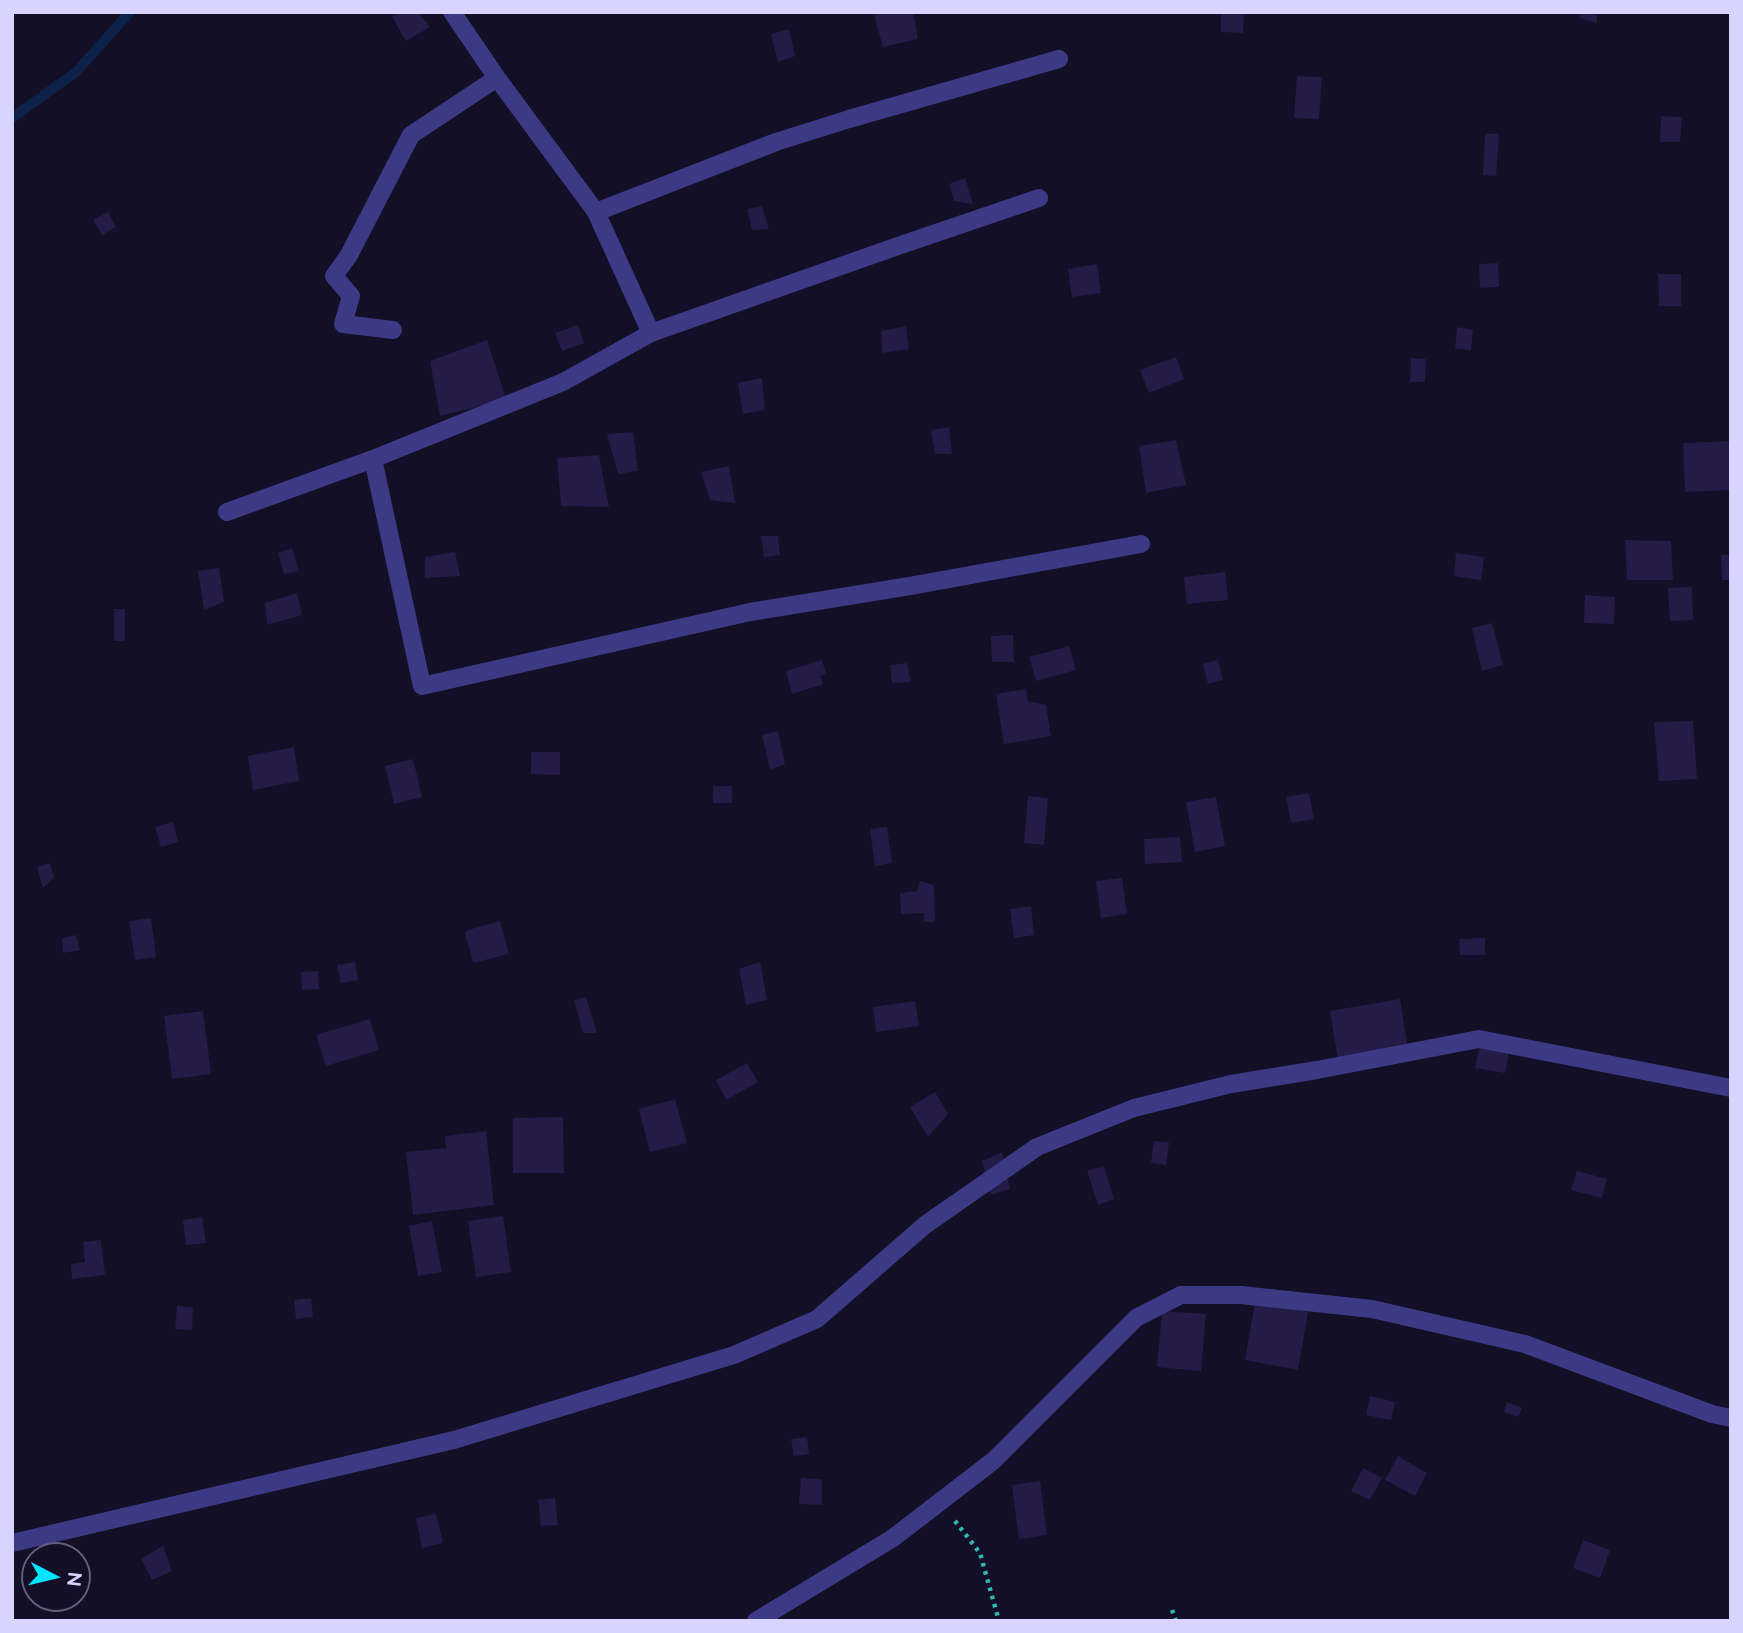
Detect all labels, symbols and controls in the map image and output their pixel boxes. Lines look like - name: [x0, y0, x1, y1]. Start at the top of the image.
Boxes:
- north arrow: [21, 1542, 91, 1612]
- text: N: [63, 1571, 87, 1588]

